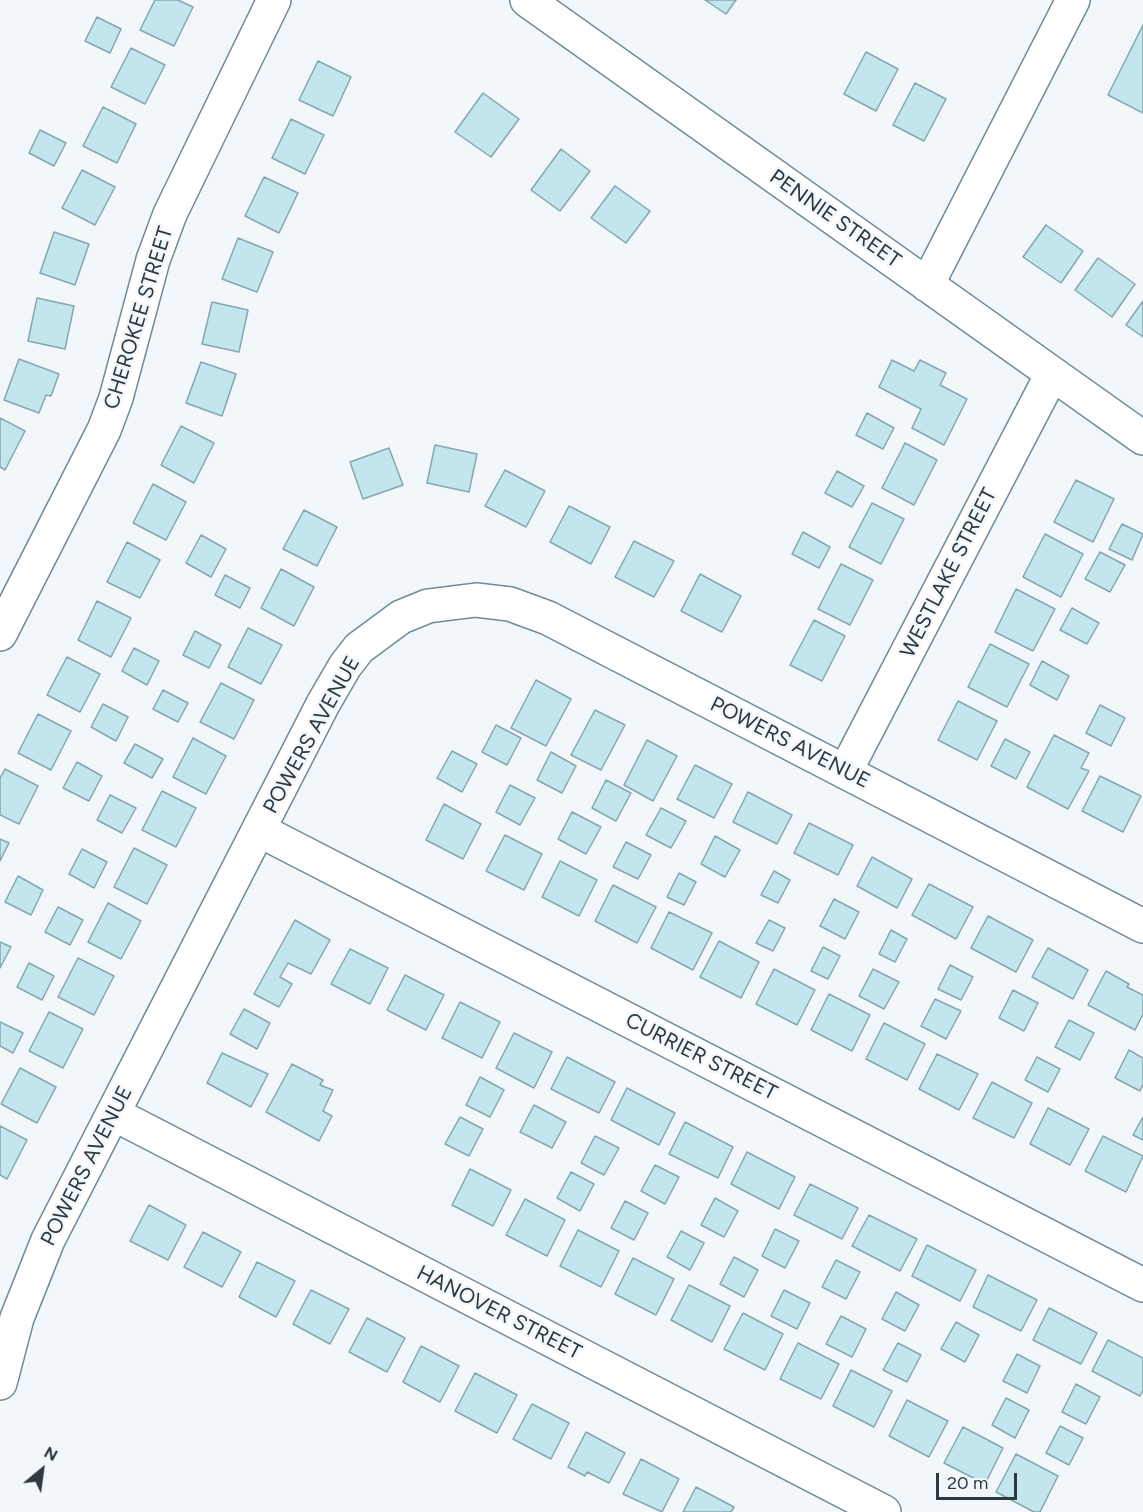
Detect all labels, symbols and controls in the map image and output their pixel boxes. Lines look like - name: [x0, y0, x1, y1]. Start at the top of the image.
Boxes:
- street label: PENNIE STREET: [764, 164, 906, 274]
- street label: CHEROKEE STREET: [99, 224, 179, 412]
- street label: WESTLAKE STREET: [895, 484, 1003, 662]
- street label: POWERS AVENUE: [258, 652, 366, 818]
- street label: POWERS AVENUE: [706, 692, 874, 794]
- street label: CURRIER STREET: [621, 1008, 781, 1106]
- street label: POWERS AVENUE: [36, 1082, 138, 1250]
- street label: HANOVER STREET: [412, 1261, 586, 1365]
- north arrow: [12, 1440, 72, 1500]
- text: N: [41, 1443, 61, 1465]
- scale bar: [939, 1461, 1020, 1499]
- text: 20 m: [947, 1472, 988, 1494]

